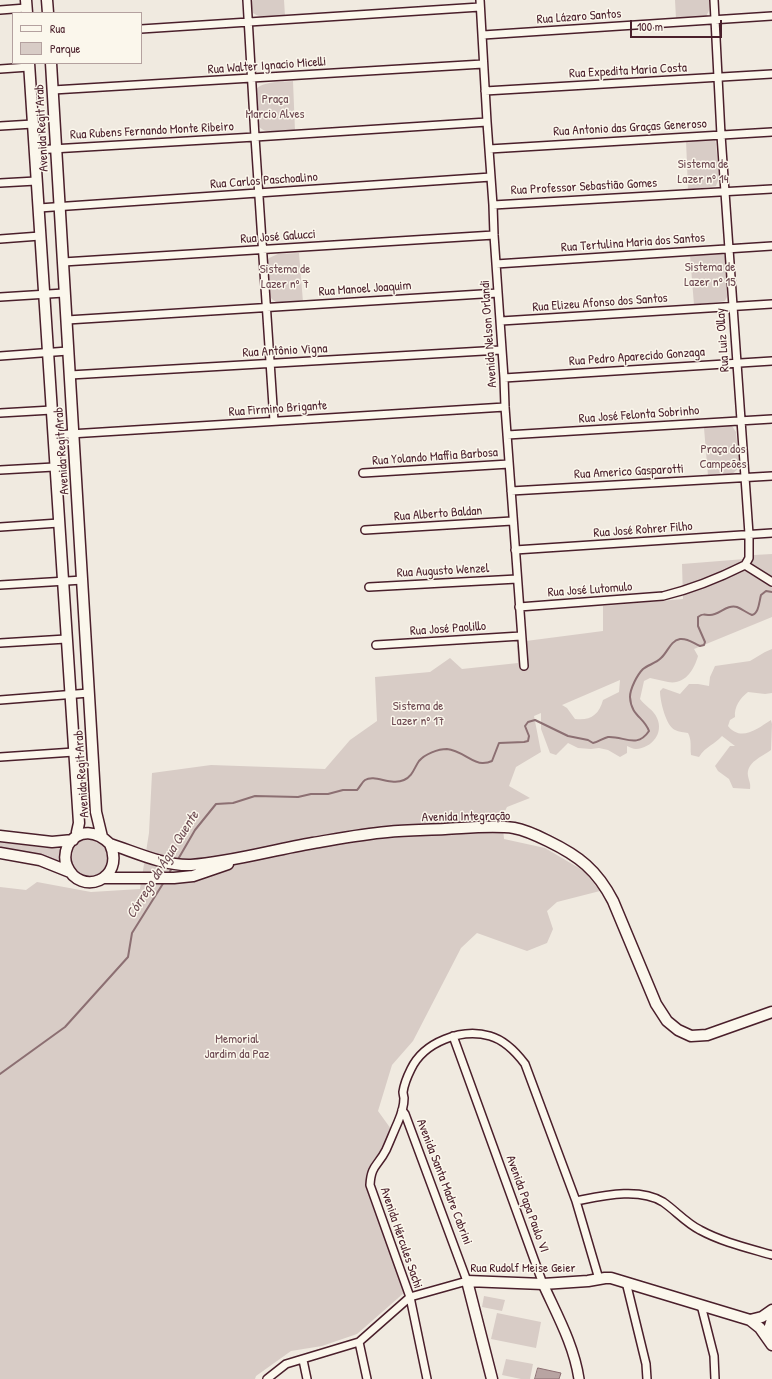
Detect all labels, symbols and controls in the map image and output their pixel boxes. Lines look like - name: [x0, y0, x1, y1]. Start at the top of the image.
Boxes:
- street label: Rua Lázaro Santos: [536, 6, 622, 28]
- legend: [12, 12, 142, 64]
- scale bar: [632, 12, 724, 38]
- text: 100 m: [637, 18, 663, 35]
- text: Rua: [50, 20, 65, 37]
- text: Parque: [50, 40, 80, 57]
- street label: Rua Walter Ignacio Micelli: [207, 54, 327, 78]
- street label: Rua Expedita Maria Costa: [569, 60, 687, 82]
- street label: Avenida Regit Arab: [32, 84, 52, 172]
- park label: Praça Marcio Alves: [245, 92, 305, 123]
- street label: Rua Antonio das Graças Generoso: [553, 116, 707, 140]
- street label: Rua Rubens Fernando Monte Ribeiro: [70, 119, 234, 143]
- park label: Sistema de Lazer nº 14: [677, 157, 729, 188]
- street label: Rua Carlos Paschoalino: [210, 169, 318, 193]
- street label: Rua Professor Sebastião Gomes: [510, 175, 658, 199]
- street label: Rua José Galucci: [240, 227, 316, 247]
- street label: Rua Tertulina Maria dos Santos: [561, 230, 705, 256]
- park label: Sistema de Lazer nº 15: [684, 260, 736, 291]
- park label: Sistema de Lazer nº 7: [260, 262, 310, 293]
- street label: Rua Manoel Joaquim: [318, 278, 412, 300]
- street label: Avenida Nelson Orlandi: [477, 280, 501, 388]
- street label: Rua Elizeu Afonso dos Santos: [532, 290, 668, 316]
- street label: Rua Luiz Ollay: [713, 307, 733, 373]
- street label: Rua Antônio Vigna: [242, 341, 328, 361]
- street label: Rua Pedro Aparecido Gonzaga: [568, 344, 706, 370]
- street label: Rua Firmino Brigante: [228, 398, 328, 420]
- street label: Rua José Felonta Sobrinho: [578, 403, 700, 427]
- street label: Avenida Regit Arab: [51, 407, 73, 495]
- park label: Praça dos Campeões: [699, 442, 747, 473]
- street label: Rua Yolando Maffia Barbosa: [372, 445, 498, 469]
- street label: Rua Americo Gasparotti: [574, 461, 684, 483]
- street label: Rua Alberto Baldan: [393, 503, 483, 525]
- street label: Rua José Rohrer Filho: [593, 519, 693, 541]
- street label: Rua Augusto Wenzel: [396, 561, 490, 581]
- street label: Rua José Lutomulo: [547, 579, 633, 601]
- street label: Rua José Paolillo: [409, 619, 487, 639]
- park label: Sistema de Lazer nº 17: [392, 699, 444, 730]
- street label: Avenida Regit Arab: [71, 730, 93, 818]
- water label: Córrego da Água Quente: [123, 808, 203, 922]
- street label: Avenida Integração: [422, 808, 510, 826]
- park label: Memorial Jardim da Paz: [205, 1032, 269, 1063]
- street label: Avenida Santa Madre Cabrini: [413, 1117, 475, 1247]
- street label: Avenida Papa Paulo VI: [502, 1153, 552, 1255]
- street label: Avenida Hércules Sachi: [376, 1185, 426, 1291]
- street label: Rua Rudolf Meise Geier: [470, 1261, 576, 1277]

